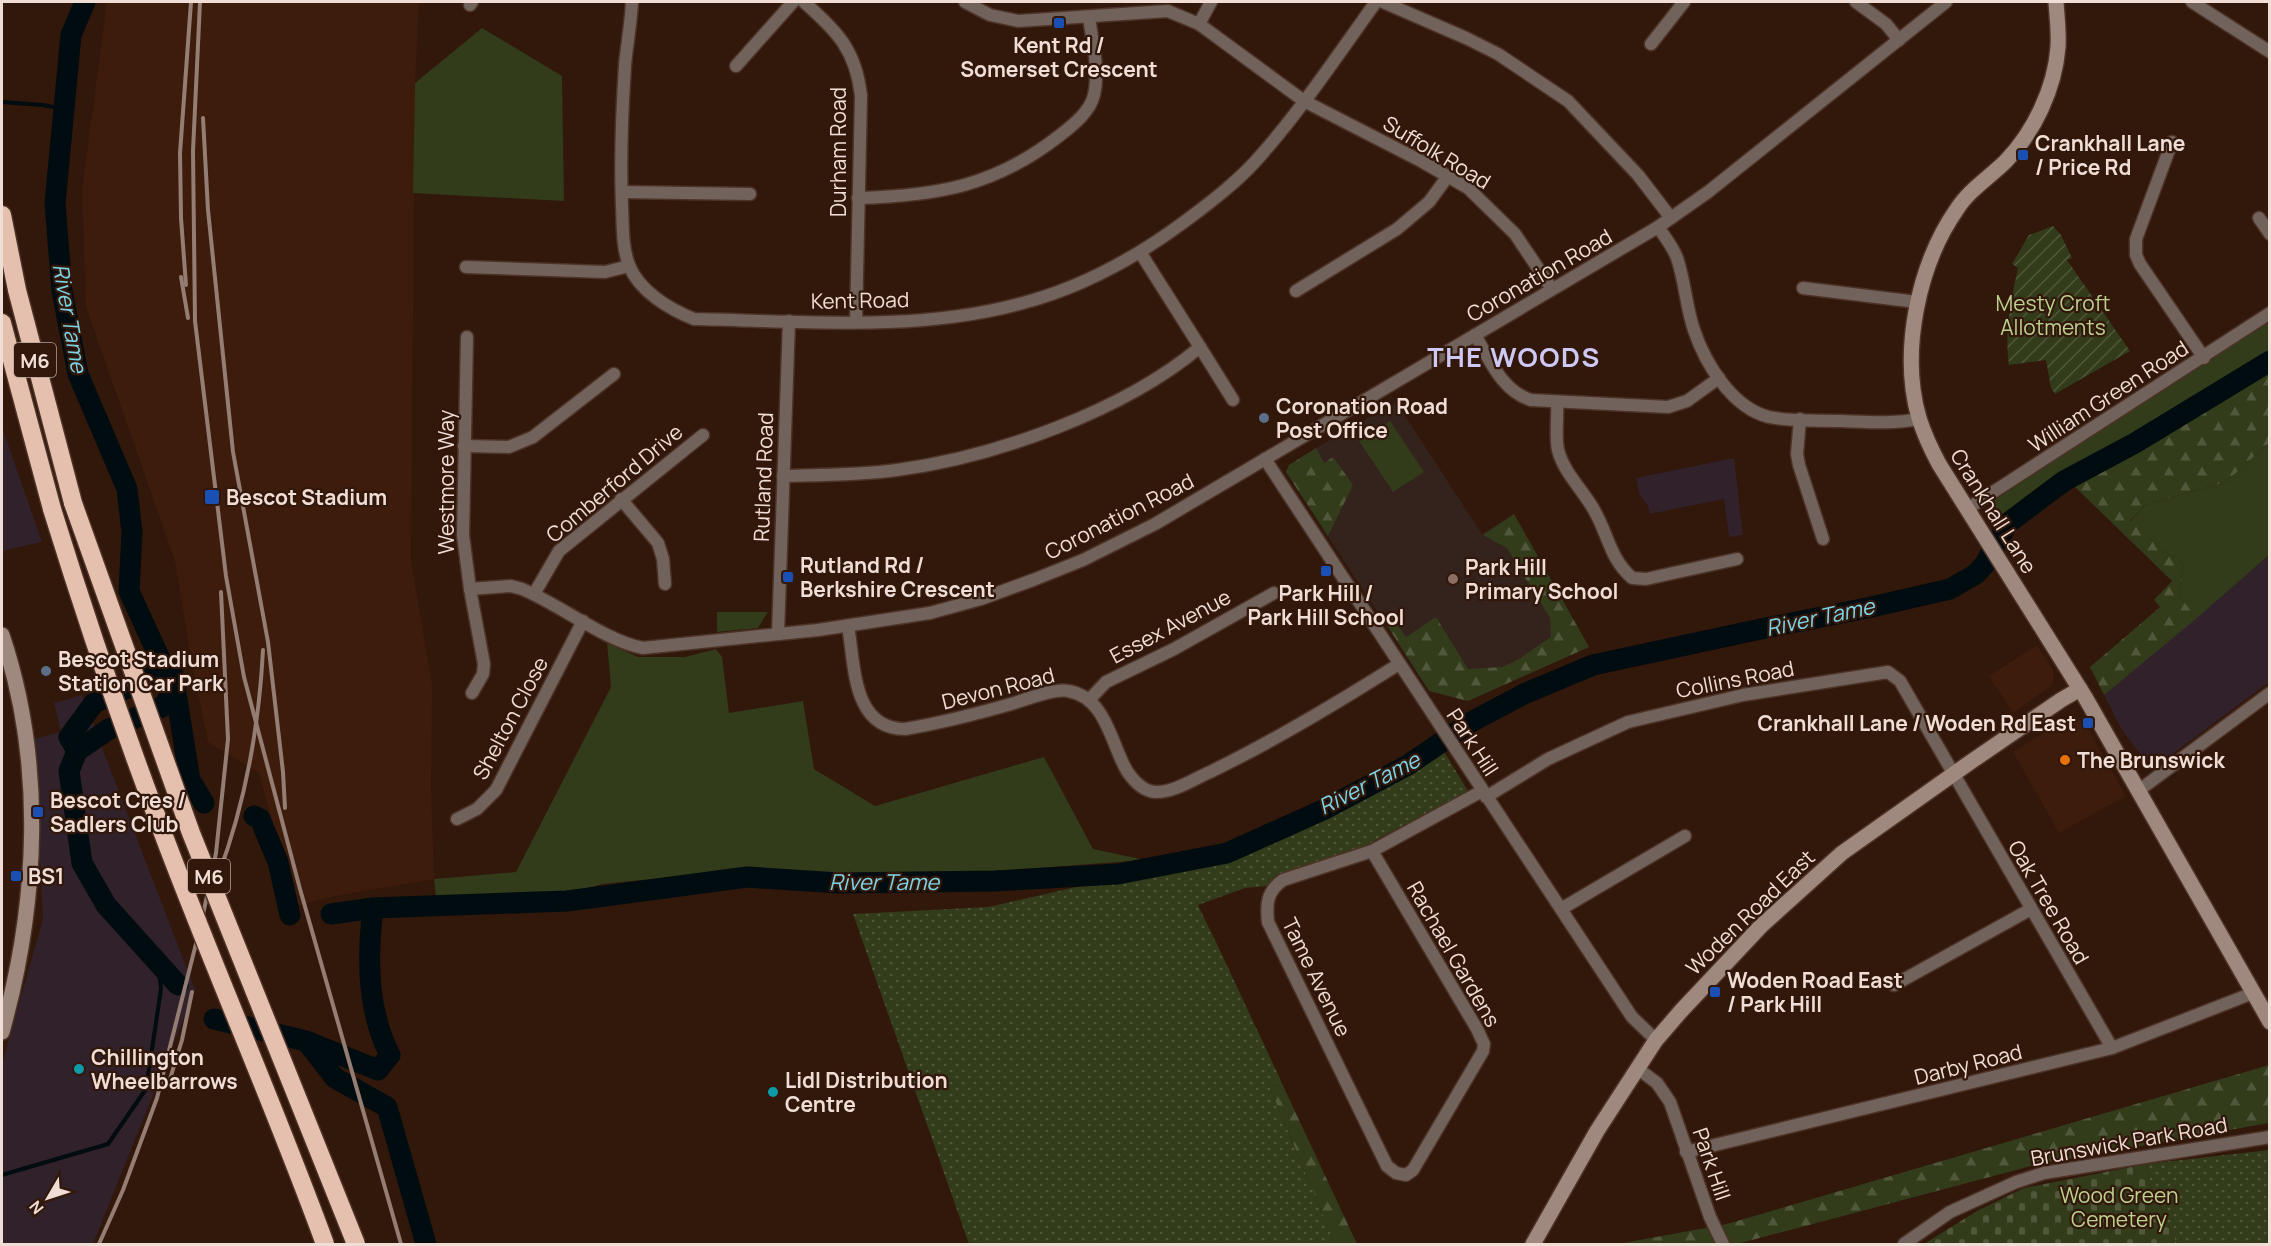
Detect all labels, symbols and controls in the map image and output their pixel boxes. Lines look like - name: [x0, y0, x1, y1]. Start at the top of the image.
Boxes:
- marker: Kent Rd / Somerset Crescent: [1052, 16, 1066, 30]
- place label: Kent Rd / Somerset Crescent: [960, 31, 1158, 83]
- street label: Durham Road: [824, 87, 852, 217]
- street label: Suffolk Road: [1378, 109, 1496, 195]
- place label: Crankhall Lane / Price Rd: [2035, 129, 2185, 181]
- marker: Crankhall Lane / Price Rd: [2016, 148, 2030, 162]
- street label: Coronation Road: [1461, 222, 1617, 328]
- water label: River Tame: [46, 261, 95, 376]
- street label: Kent Road: [811, 285, 909, 315]
- park label: Mesty Croft Allotments: [1996, 289, 2111, 341]
- street label: William Green Road: [2023, 334, 2193, 458]
- district label: THE WOODS: [1427, 338, 1601, 375]
- road number: M6: [14, 343, 56, 377]
- place label: Coronation Road Post Office: [1276, 392, 1448, 444]
- street label: Westmore Way: [432, 410, 460, 554]
- marker: Coronation Road Post Office: [1257, 411, 1271, 425]
- street label: Rutland Road: [747, 412, 779, 542]
- street label: Comberford Drive: [540, 418, 688, 548]
- street label: Crankhall Lane: [1945, 443, 2043, 579]
- street label: Coronation Road: [1040, 466, 1198, 566]
- place label: Bescot Stadium: [226, 483, 387, 511]
- marker: Bescot Stadium: [203, 488, 221, 506]
- place label: Rutland Rd / Berkshire Crescent: [800, 551, 995, 603]
- place label: Park Hill Primary School: [1465, 553, 1619, 605]
- marker: Park Hill / Park Hill School: [1319, 564, 1333, 578]
- marker: Rutland Rd / Berkshire Crescent: [781, 570, 795, 584]
- marker: Park Hill Primary School: [1446, 572, 1460, 586]
- place label: Park Hill / Park Hill School: [1248, 579, 1405, 631]
- street label: Essex Avenue: [1105, 582, 1235, 670]
- water label: River Tame: [1763, 591, 1878, 643]
- place label: Bescot Stadium Station Car Park: [58, 645, 224, 697]
- street label: Shelton Close: [466, 652, 554, 784]
- street label: Collins Road: [1674, 654, 1796, 704]
- street label: Devon Road: [939, 660, 1057, 716]
- marker: Bescot Stadium Station Car Park: [39, 664, 53, 678]
- street label: Park Hill: [1441, 703, 1505, 781]
- place label: Crankhall Lane / Woden Rd East: [1758, 709, 2076, 737]
- marker: Crankhall Lane / Woden Rd East: [2081, 716, 2095, 730]
- water label: River Tame: [1313, 744, 1426, 821]
- place label: The Brunswick: [2077, 746, 2225, 774]
- marker: The Brunswick: [2058, 753, 2072, 767]
- place label: Bescot Cres / Sadlers Club: [50, 786, 186, 838]
- marker: Bescot Cres / Sadlers Club: [31, 805, 45, 819]
- street label: Oak Tree Road: [2002, 835, 2096, 969]
- street label: Woden Road East: [1680, 843, 1820, 981]
- road number: M6: [188, 859, 230, 893]
- place label: BS1: [28, 862, 64, 890]
- water label: River Tame: [829, 867, 940, 897]
- marker: BS1: [9, 869, 23, 883]
- street label: Rachael Gardens: [1401, 876, 1507, 1032]
- street label: Tame Avenue: [1276, 913, 1358, 1041]
- place label: Woden Road East / Park Hill: [1727, 966, 1903, 1018]
- marker: Woden Road East / Park Hill: [1708, 985, 1722, 999]
- street label: Darby Road: [1911, 1037, 2025, 1091]
- place label: Chillington Wheelbarrows: [91, 1043, 238, 1095]
- marker: Chillington Wheelbarrows: [72, 1062, 86, 1076]
- place label: Lidl Distribution Centre: [785, 1066, 948, 1118]
- marker: Lidl Distribution Centre: [766, 1085, 780, 1099]
- street label: Brunswick Park Road: [2029, 1110, 2229, 1172]
- street label: Park Hill: [1687, 1124, 1737, 1204]
- north arrow: [18, 1168, 78, 1228]
- park label: Wood Green Cemetery: [2060, 1181, 2178, 1233]
- text: N: [24, 1196, 49, 1219]

